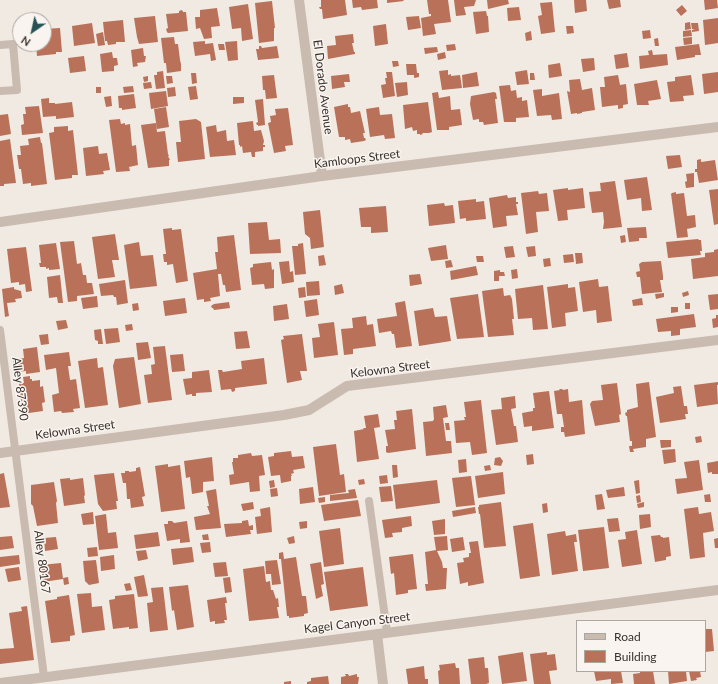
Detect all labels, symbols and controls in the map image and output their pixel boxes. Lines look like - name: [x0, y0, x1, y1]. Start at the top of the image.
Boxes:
- north arrow: [12, 12, 52, 52]
- text: N: [18, 34, 33, 49]
- street label: El Dorado Avenue: [310, 39, 336, 135]
- street label: Kamloops Street: [313, 147, 401, 171]
- street label: Alley 87390: [9, 356, 31, 422]
- street label: Kelowna Street: [349, 357, 431, 381]
- street label: Kelowna Street: [34, 417, 116, 443]
- street label: Alley 80167: [31, 529, 53, 595]
- street label: Kagel Canyon Street: [303, 609, 411, 637]
- legend: [576, 620, 706, 672]
- text: Road: [614, 629, 641, 644]
- text: Building: [614, 649, 657, 664]

